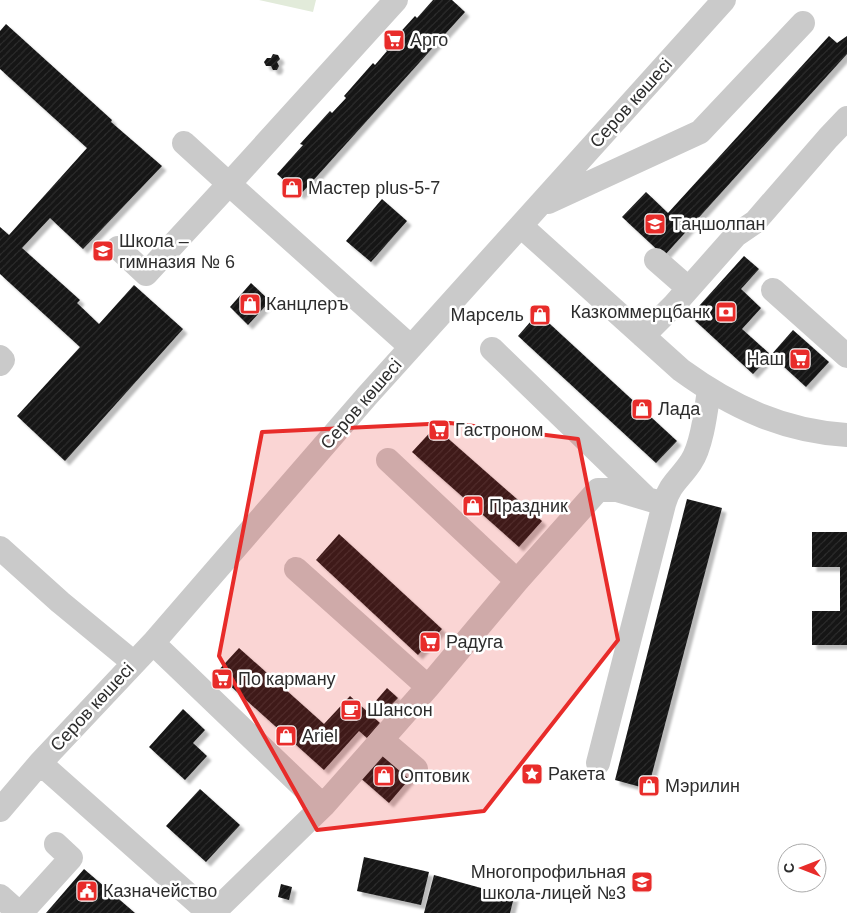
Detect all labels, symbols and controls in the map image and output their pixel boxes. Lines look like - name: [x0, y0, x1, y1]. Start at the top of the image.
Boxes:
- supermarket icon: Арго: [382, 28, 406, 52]
- place label: Арго: [410, 30, 448, 50]
- street label: Серов көшесі: [586, 54, 676, 152]
- shop icon: Мастер plus-5-7: [280, 176, 304, 200]
- place label: Мастер plus-5-7: [308, 178, 440, 198]
- school or university icon: Таңшолпан: [643, 212, 667, 236]
- place label: Таңшолпан: [671, 214, 765, 234]
- place label: Школа – гимназия № 6: [119, 231, 235, 272]
- school or university icon: Школа – гимназия № 6: [91, 239, 115, 263]
- shop icon: Канцлеръ: [238, 292, 262, 316]
- place label: Канцлеръ: [266, 294, 349, 314]
- bank icon: Казкоммерцбанк: [714, 300, 738, 324]
- place label: Казкоммерцбанк: [571, 302, 710, 322]
- shop icon: Марсель: [528, 303, 552, 327]
- place label: Марсель: [450, 305, 524, 325]
- supermarket icon: Наш: [788, 347, 812, 371]
- place label: Наш: [747, 349, 784, 369]
- street label: Серов көшесі: [316, 355, 406, 453]
- shop icon: Лада: [630, 397, 654, 421]
- place label: Лада: [658, 399, 701, 419]
- supermarket icon: Гастроном: [427, 418, 451, 442]
- place label: Гастроном: [455, 420, 543, 440]
- shop icon: Праздник: [461, 494, 485, 518]
- place label: Праздник: [489, 496, 568, 516]
- supermarket icon: Радуга: [418, 630, 442, 654]
- place label: Радуга: [446, 632, 504, 652]
- street label: Серов көшесі: [46, 659, 138, 755]
- supermarket icon: По карману: [210, 667, 234, 691]
- place label: По карману: [238, 669, 336, 689]
- cafe icon: Шансон: [339, 698, 363, 722]
- place label: Шансон: [367, 700, 433, 720]
- shop icon: Ariel: [274, 724, 298, 748]
- place label: Ariel: [302, 726, 338, 746]
- place icon: Ракета: [520, 762, 544, 786]
- shop icon: Оптовик: [372, 764, 396, 788]
- place label: Ракета: [548, 764, 606, 784]
- place label: Оптовик: [400, 766, 469, 786]
- shop icon: Мэрилин: [637, 774, 661, 798]
- place label: Мэрилин: [665, 776, 740, 796]
- north arrow: [777, 843, 827, 893]
- place label: Многопрофильная школа-лицей №3: [471, 862, 626, 903]
- text: С: [781, 863, 797, 873]
- school or university icon: Многопрофильная школа-лицей №3: [630, 870, 654, 894]
- public building icon: Казначейство: [75, 879, 99, 903]
- place label: Казначейство: [103, 881, 217, 901]

